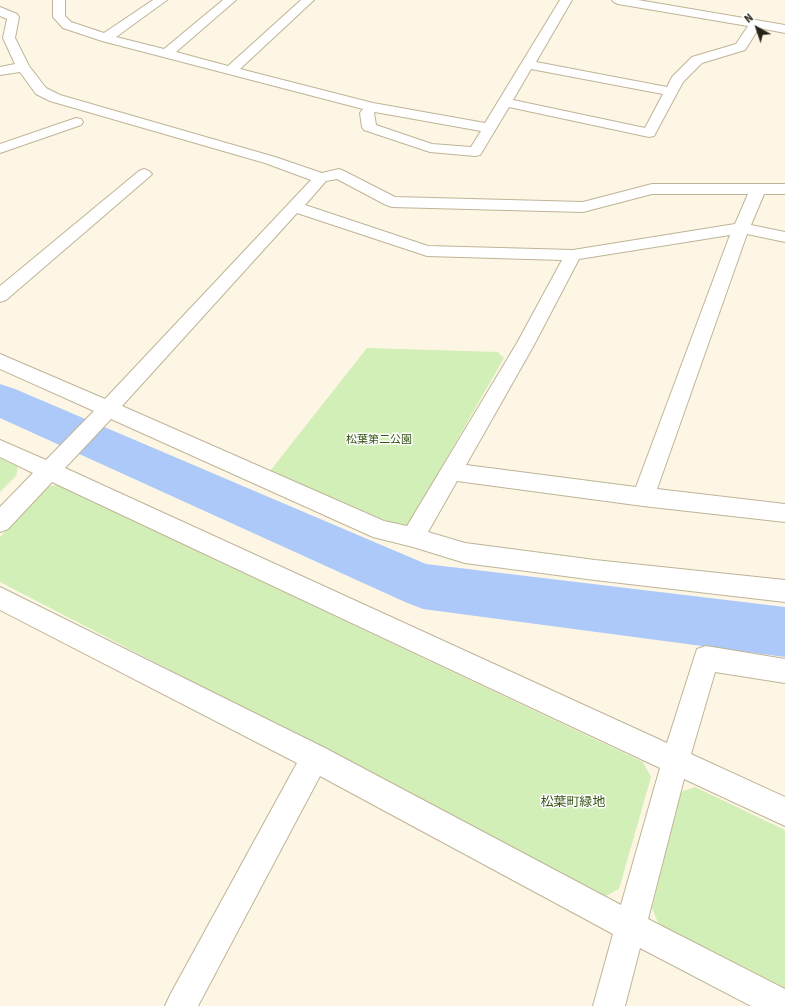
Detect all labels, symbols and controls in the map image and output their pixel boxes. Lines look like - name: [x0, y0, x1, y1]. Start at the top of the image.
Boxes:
- north arrow: [737, 8, 777, 48]
- text: N: [741, 10, 757, 27]
- park label: 松葉第二公園: [346, 434, 412, 448]
- park label: 松葉町緑地: [541, 795, 605, 811]

